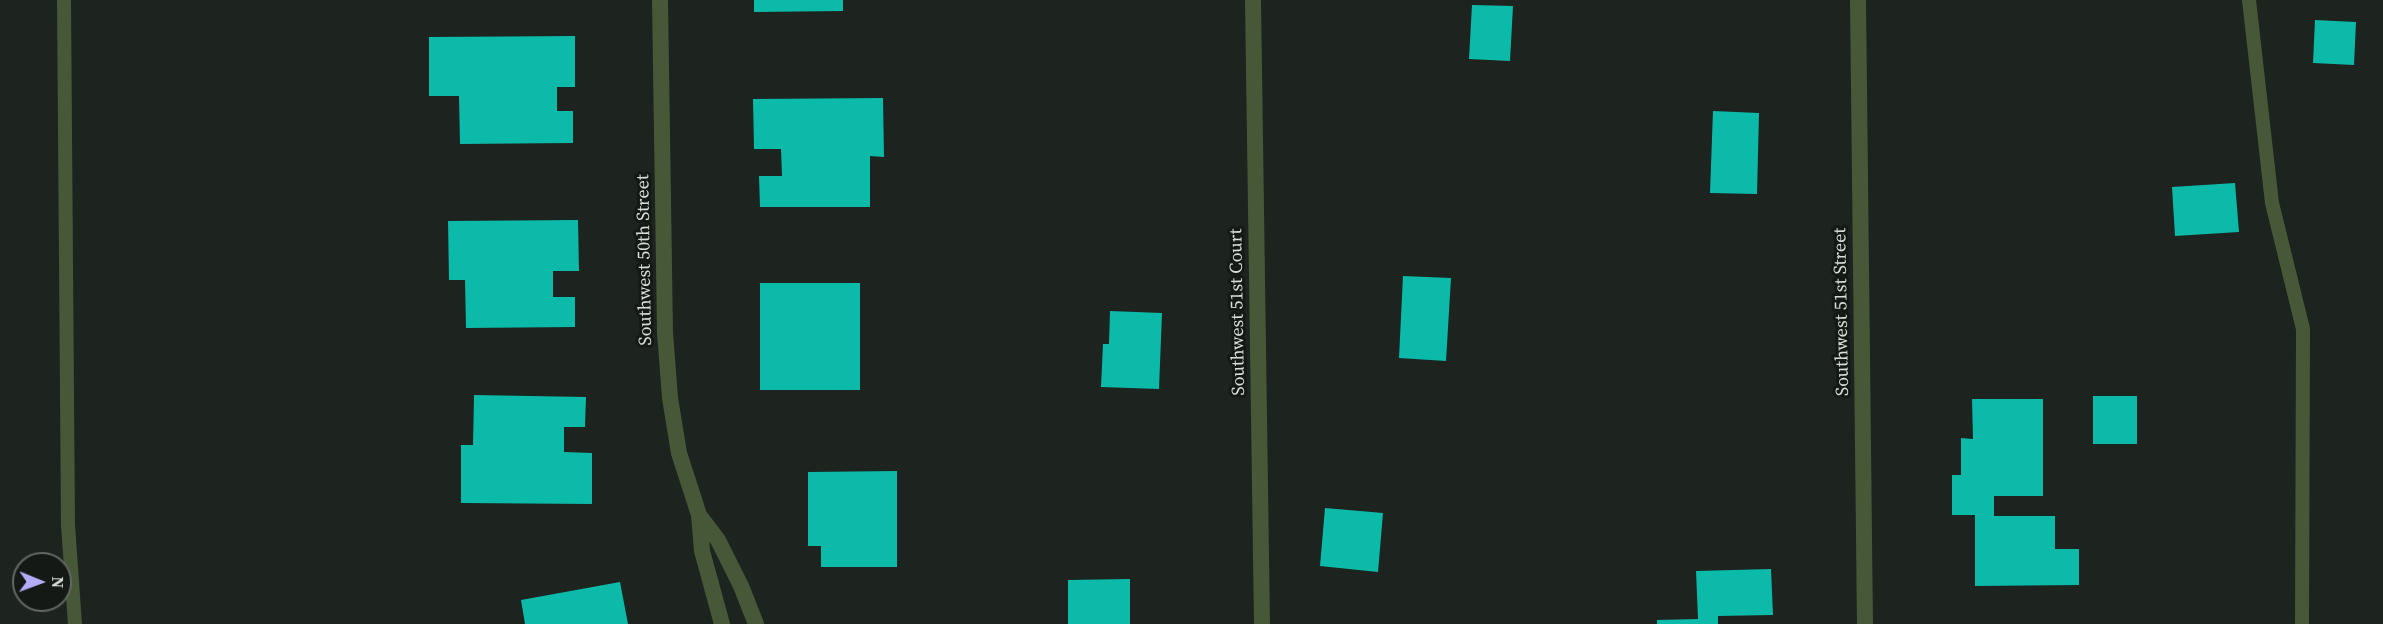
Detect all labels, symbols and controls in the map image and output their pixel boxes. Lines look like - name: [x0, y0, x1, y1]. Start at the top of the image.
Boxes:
- street label: Southwest 50th Street: [633, 174, 657, 346]
- street label: Southwest 51st Court: [1226, 228, 1250, 396]
- street label: Southwest 51st Street: [1830, 228, 1854, 396]
- north arrow: [12, 552, 72, 612]
- text: N: [47, 576, 69, 588]

